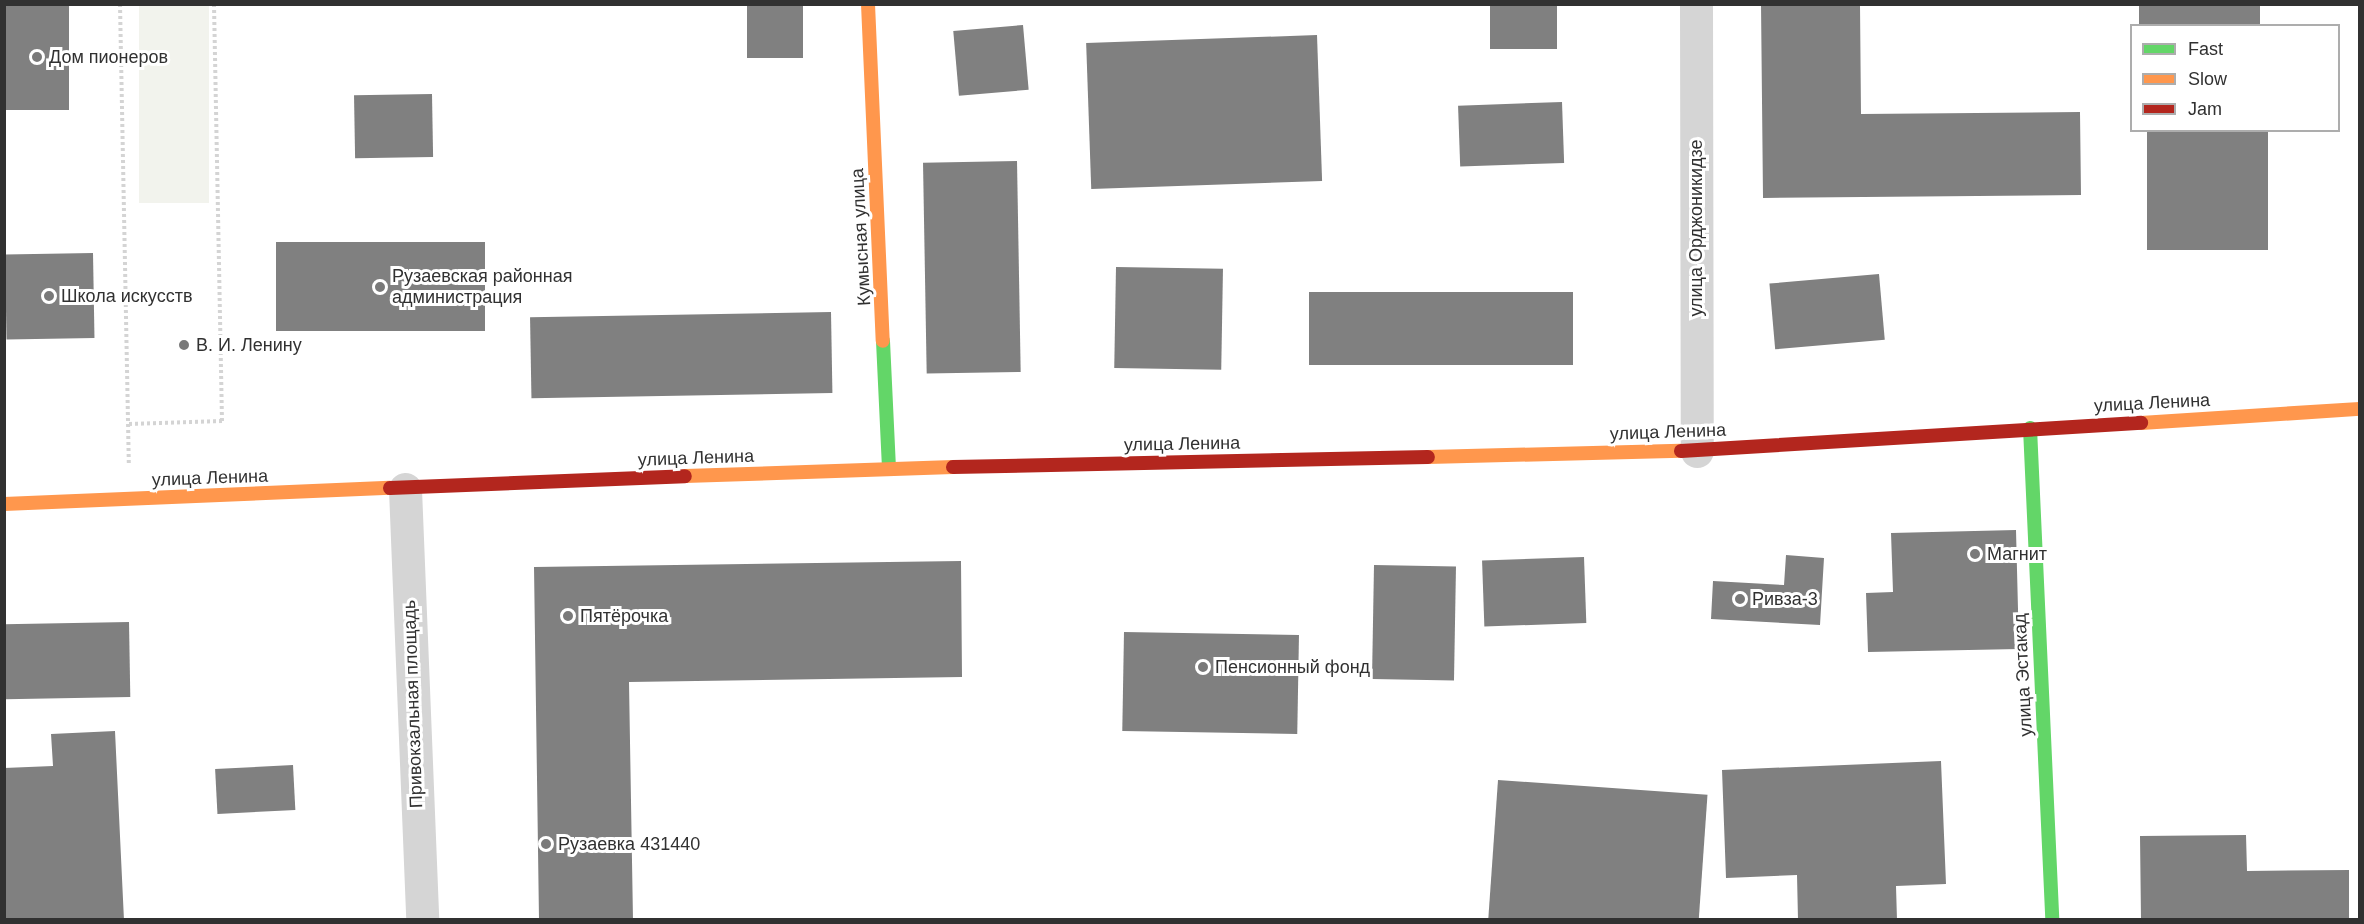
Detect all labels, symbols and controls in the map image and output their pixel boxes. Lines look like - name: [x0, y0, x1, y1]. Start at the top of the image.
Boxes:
- legend: [2130, 24, 2340, 132]
- text: Fast: [2188, 39, 2223, 59]
- place label: Дом пионеров: [49, 46, 168, 68]
- marker: Дом пионеров: [30, 50, 44, 64]
- text: Slow: [2188, 69, 2227, 89]
- text: Jam: [2188, 99, 2222, 119]
- street label: улица Орджоникидзе: [1685, 139, 1707, 317]
- street label: Кумысная улица: [847, 168, 875, 306]
- place label: Рузаевская районная администрация: [392, 266, 572, 308]
- marker: Рузаевская районная администрация: [373, 280, 387, 294]
- place label: Школа искусств: [61, 285, 192, 307]
- marker: Школа искусств: [42, 289, 56, 303]
- place label: В. И. Ленину: [196, 334, 302, 356]
- marker: В. И. Ленину: [177, 338, 191, 352]
- street label: улица Ленина: [2093, 389, 2211, 417]
- street label: улица Ленина: [1610, 419, 1726, 445]
- street label: улица Ленина: [1124, 432, 1240, 456]
- street label: улица Ленина: [638, 445, 754, 471]
- street label: улица Ленина: [152, 465, 268, 491]
- place label: Магнит: [1987, 543, 2047, 565]
- marker: Магнит: [1968, 547, 1982, 561]
- place label: Ривза-3: [1752, 588, 1818, 610]
- marker: Ривза-3: [1733, 592, 1747, 606]
- street label: Привокзальная площадь: [399, 599, 427, 809]
- place label: Пятёрочка: [580, 605, 668, 627]
- marker: Пятёрочка: [561, 609, 575, 623]
- street label: улица Эстакад: [2009, 613, 2037, 737]
- place label: Пенсионный фонд: [1215, 656, 1370, 678]
- marker: Пенсионный фонд: [1196, 660, 1210, 674]
- place label: Рузаевка 431440: [558, 833, 700, 855]
- marker: Рузаевка 431440: [539, 837, 553, 851]

